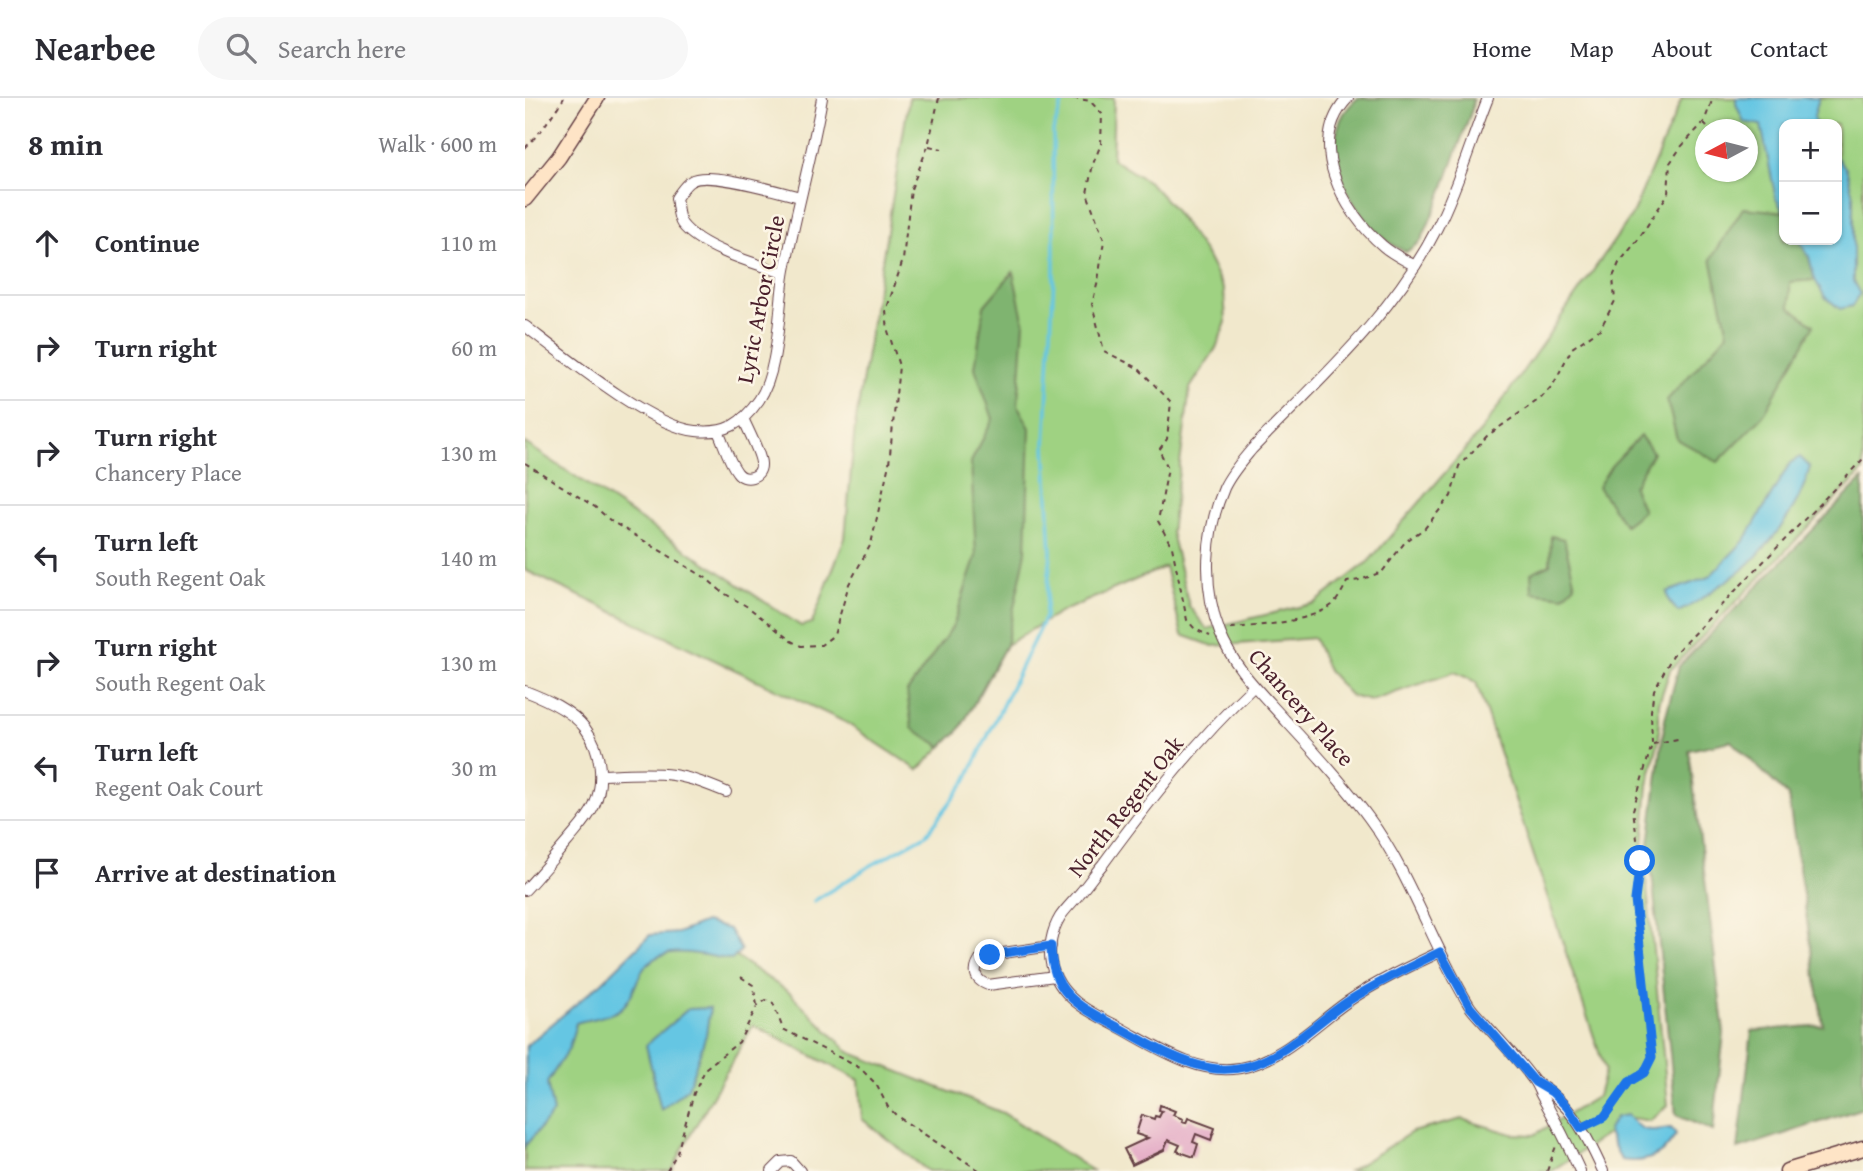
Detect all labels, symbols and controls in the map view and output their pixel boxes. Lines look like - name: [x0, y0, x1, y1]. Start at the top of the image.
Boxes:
- search box: [198, 17, 688, 80]
- text: Nearbee: [35, 24, 156, 72]
- icon: search: [222, 29, 260, 67]
- text: Search here: [278, 29, 406, 68]
- text: Home: [1473, 31, 1532, 66]
- text: Map: [1570, 31, 1614, 66]
- text: About: [1652, 31, 1712, 66]
- text: Contact: [1750, 31, 1828, 66]
- north arrow: [1695, 119, 1758, 182]
- map controls: [1779, 119, 1842, 245]
- button: +: [1779, 119, 1842, 182]
- text: 8 min: [28, 122, 103, 166]
- text: Walk · 600 m: [378, 127, 497, 160]
- button: −: [1779, 182, 1842, 245]
- street label: Lyric Arbor Circle: [728, 212, 792, 386]
- text: Continue: [95, 223, 200, 262]
- icon: ahead: [28, 224, 66, 262]
- text: 110 m: [440, 226, 497, 259]
- text: Turn right: [95, 328, 217, 367]
- icon: right: [28, 329, 66, 367]
- text: 60 m: [451, 331, 497, 364]
- text: Turn right: [95, 417, 217, 456]
- icon: right: [28, 434, 66, 472]
- text: 130 m: [440, 436, 497, 469]
- text: Chancery Place: [95, 456, 242, 489]
- text: Turn left: [95, 522, 198, 561]
- icon: left: [28, 539, 66, 577]
- text: 140 m: [440, 541, 497, 574]
- text: South Regent Oak: [95, 561, 265, 594]
- text: Turn right: [95, 627, 217, 666]
- street label: Chancery Place: [1241, 641, 1363, 773]
- icon: right: [28, 644, 66, 682]
- text: 130 m: [440, 646, 497, 679]
- text: South Regent Oak: [95, 666, 265, 699]
- street label: North Regent Oak: [1059, 728, 1191, 884]
- text: Turn left: [95, 732, 198, 771]
- icon: left: [28, 749, 66, 787]
- text: 30 m: [451, 751, 497, 784]
- text: Regent Oak Court: [95, 771, 263, 804]
- route start: [1624, 845, 1655, 876]
- text: Arrive at destination: [95, 853, 336, 892]
- icon: arrive: [28, 854, 66, 892]
- route end: [974, 939, 1005, 970]

